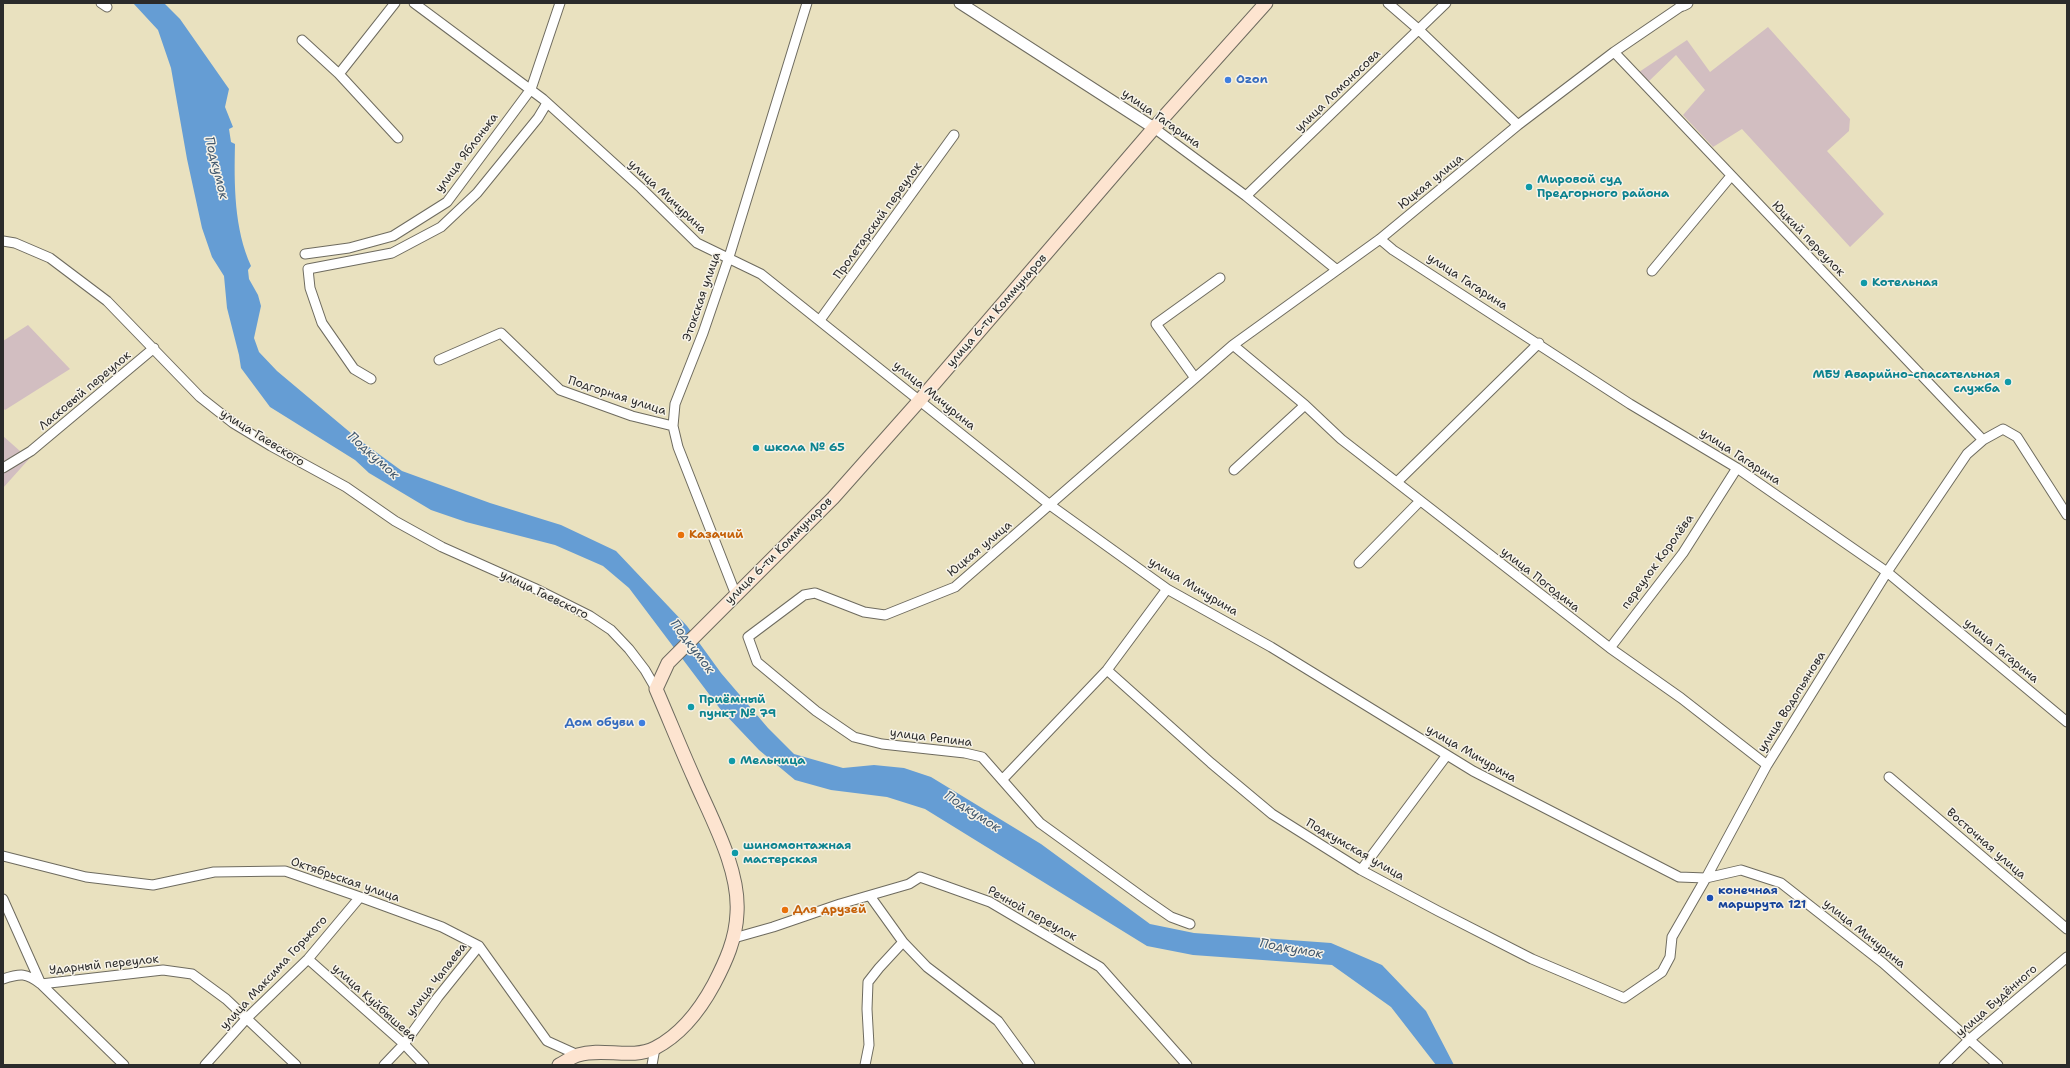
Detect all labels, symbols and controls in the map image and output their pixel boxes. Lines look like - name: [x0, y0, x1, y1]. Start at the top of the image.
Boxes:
- street label: улица Ломоносова: [1292, 47, 1384, 135]
- place label: Ozon: [1236, 73, 1268, 87]
- marker: Ozon: [1223, 75, 1233, 85]
- street label: улица Гагарина: [1119, 86, 1203, 152]
- street label: улица Яблонька: [433, 111, 501, 195]
- water label: Подкумок: [201, 135, 231, 201]
- street label: Юцкая улица: [1396, 151, 1466, 213]
- street label: улица Мичурина: [625, 157, 709, 237]
- street label: Пролетарский переулок: [831, 160, 925, 282]
- place label: Мировой суд Предгорного района: [1537, 173, 1669, 201]
- marker: Мировой суд Предгорного района: [1524, 182, 1534, 192]
- street label: Юцкий переулок: [1769, 198, 1847, 280]
- street label: Этокская улица: [680, 251, 724, 343]
- street label: улица 6-ти Коммунаров: [944, 251, 1050, 371]
- street label: улица Гагарина: [1424, 251, 1510, 313]
- place label: Котельная: [1872, 276, 1938, 290]
- marker: Котельная: [1859, 278, 1869, 288]
- street label: Ласковый переулок: [36, 348, 134, 434]
- street label: улица Мичурина: [890, 358, 978, 434]
- place label: МБУ Аварийно-спасательная служба: [1813, 368, 2000, 396]
- street label: Подгорная улица: [566, 373, 668, 419]
- marker: МБУ Аварийно-спасательная служба: [2003, 377, 2013, 387]
- street label: улица Гаевского: [217, 406, 307, 470]
- street label: улица Гагарина: [1697, 426, 1783, 488]
- water label: Подкумок: [344, 429, 402, 483]
- place label: школа № 65: [764, 441, 845, 455]
- marker: школа № 65: [751, 443, 761, 453]
- street label: улица 6-ти Коммунаров: [722, 494, 836, 608]
- street label: переулок Королёва: [1619, 512, 1697, 612]
- street label: Юцкая улица: [945, 518, 1015, 580]
- place label: Казачий: [689, 528, 743, 542]
- marker: Казачий: [676, 530, 686, 540]
- street label: улица Погодина: [1497, 545, 1583, 615]
- street label: улица Мичурина: [1146, 555, 1240, 619]
- street label: улица Гаевского: [497, 567, 591, 623]
- street label: улица Гагарина: [1961, 615, 2041, 687]
- water label: Подкумок: [667, 617, 717, 677]
- street label: улица Водопьянова: [1755, 649, 1829, 755]
- place label: Приёмный пункт № 79: [699, 693, 776, 721]
- marker: Приёмный пункт № 79: [686, 702, 696, 712]
- place label: Дом обуви: [565, 716, 634, 730]
- marker: Дом обуви: [637, 718, 647, 728]
- street label: улица Мичурина: [1423, 722, 1519, 786]
- street label: улица Репина: [889, 726, 973, 750]
- place label: Мельница: [740, 754, 805, 768]
- marker: Мельница: [727, 756, 737, 766]
- water label: Подкумок: [941, 788, 1003, 836]
- street label: Восточная улица: [1943, 806, 2029, 882]
- street label: Подкумская улица: [1303, 816, 1407, 884]
- place label: шиномонтажная мастерская: [743, 839, 851, 867]
- marker: шиномонтажная мастерская: [730, 848, 740, 858]
- street label: Октябрьская улица: [289, 855, 401, 905]
- street label: Речной переулок: [985, 884, 1079, 944]
- place label: конечная маршрута 121: [1718, 884, 1806, 912]
- marker: конечная маршрута 121: [1705, 893, 1715, 903]
- street label: улица Мичурина: [1820, 896, 1908, 972]
- place label: Для друзей: [793, 903, 866, 917]
- marker: Для друзей: [780, 905, 790, 915]
- street label: улица Максима Горького: [217, 913, 331, 1033]
- water label: Подкумок: [1258, 936, 1324, 962]
- street label: улица Чапаева: [404, 940, 470, 1020]
- street label: Ударный переулок: [48, 952, 160, 978]
- street label: улица Куйбышева: [329, 961, 419, 1045]
- street label: улица Будённого: [1954, 962, 2040, 1040]

